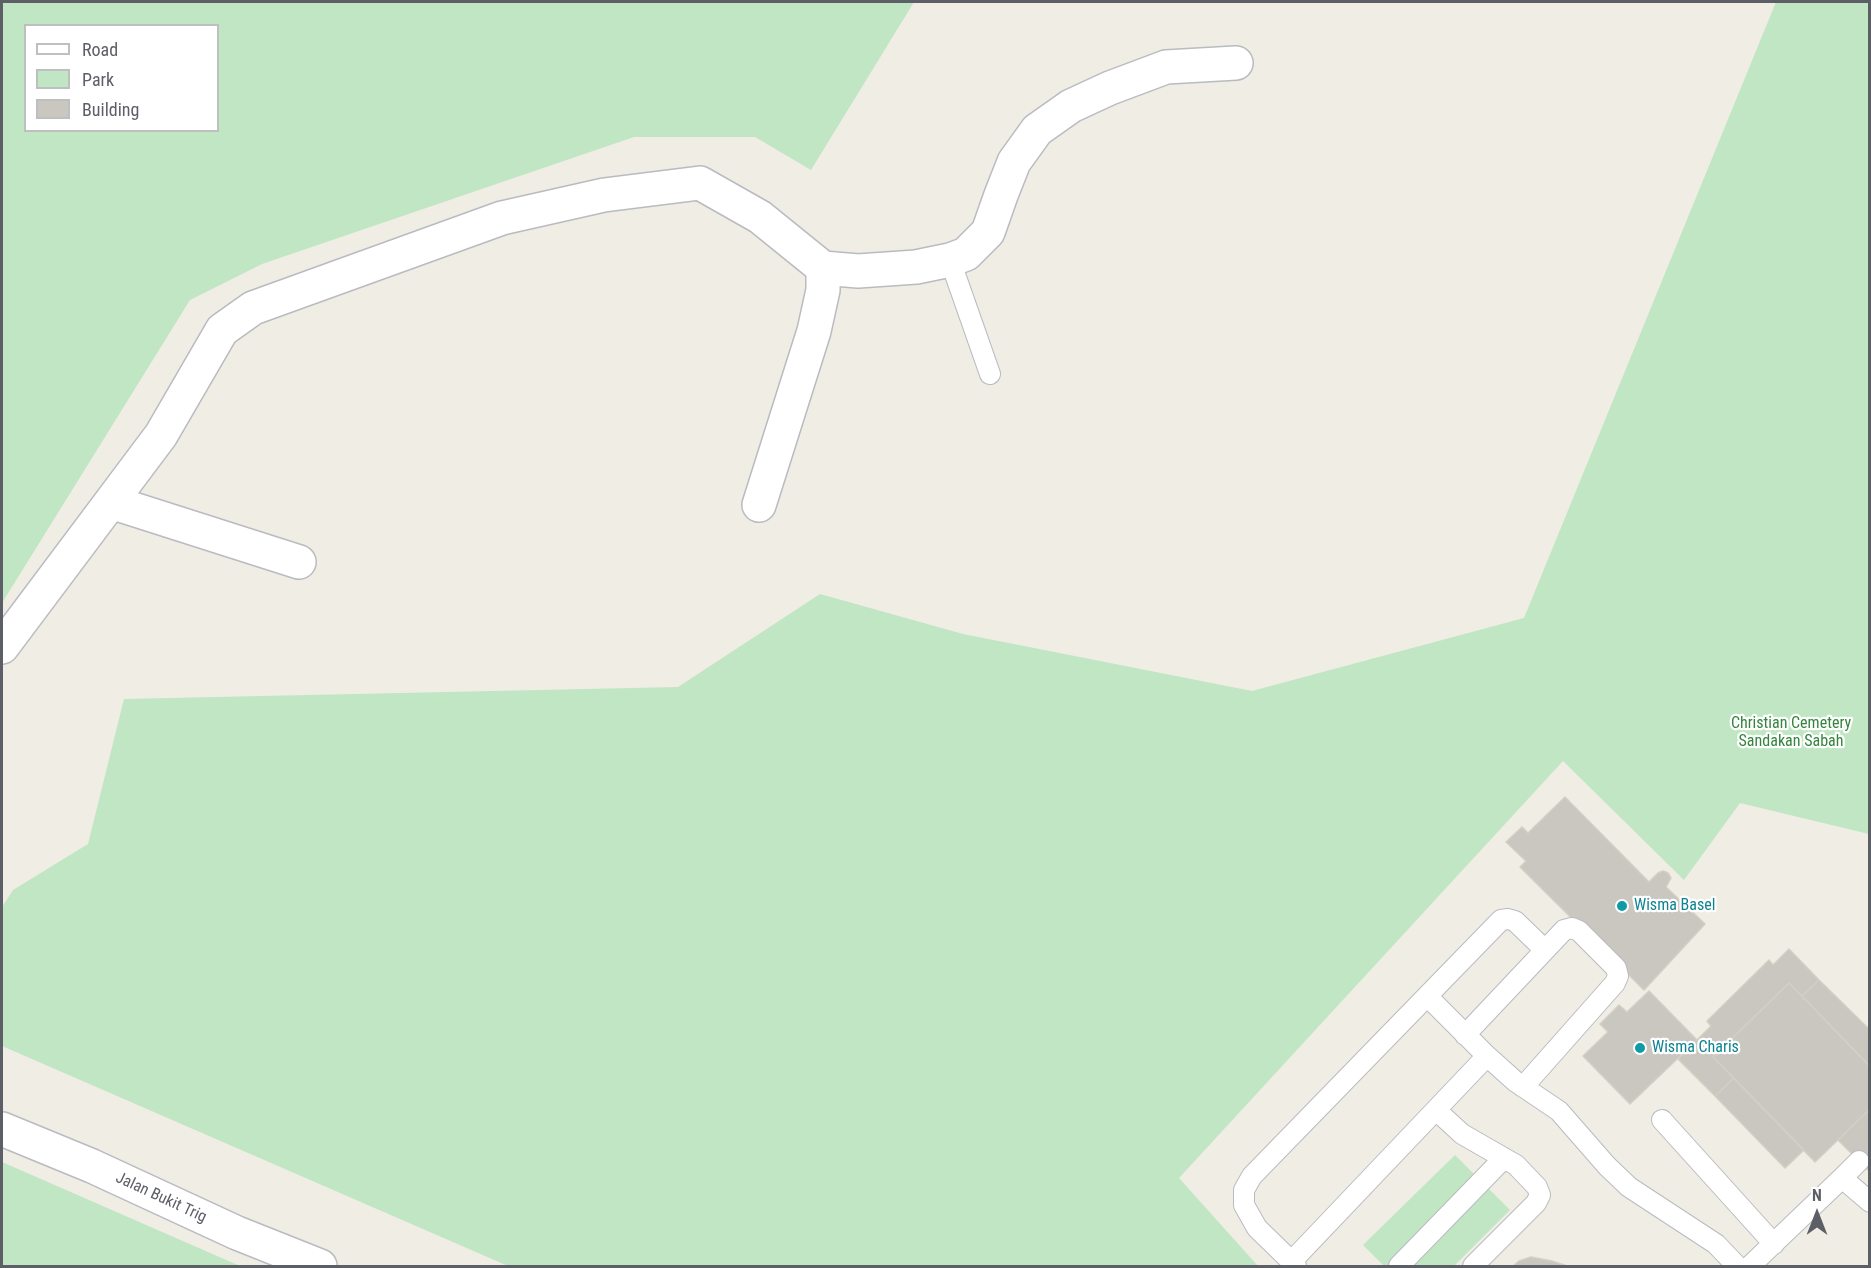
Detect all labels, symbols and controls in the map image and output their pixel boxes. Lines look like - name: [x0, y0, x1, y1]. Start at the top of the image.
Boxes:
- legend: [24, 24, 219, 132]
- text: Road: [82, 39, 118, 60]
- text: Park: [82, 69, 114, 90]
- text: Building: [82, 99, 139, 120]
- park label: Christian Cemetery Sandakan Sabah: [1731, 714, 1851, 752]
- place label: Wisma Basel: [1634, 896, 1715, 916]
- marker: Wisma Basel: [1615, 899, 1629, 913]
- place label: Wisma Charis: [1652, 1038, 1739, 1058]
- marker: Wisma Charis: [1633, 1041, 1647, 1055]
- street label: Jalan Bukit Trig: [112, 1169, 210, 1227]
- north arrow: [1787, 1184, 1847, 1244]
- text: N: [1812, 1186, 1822, 1205]

